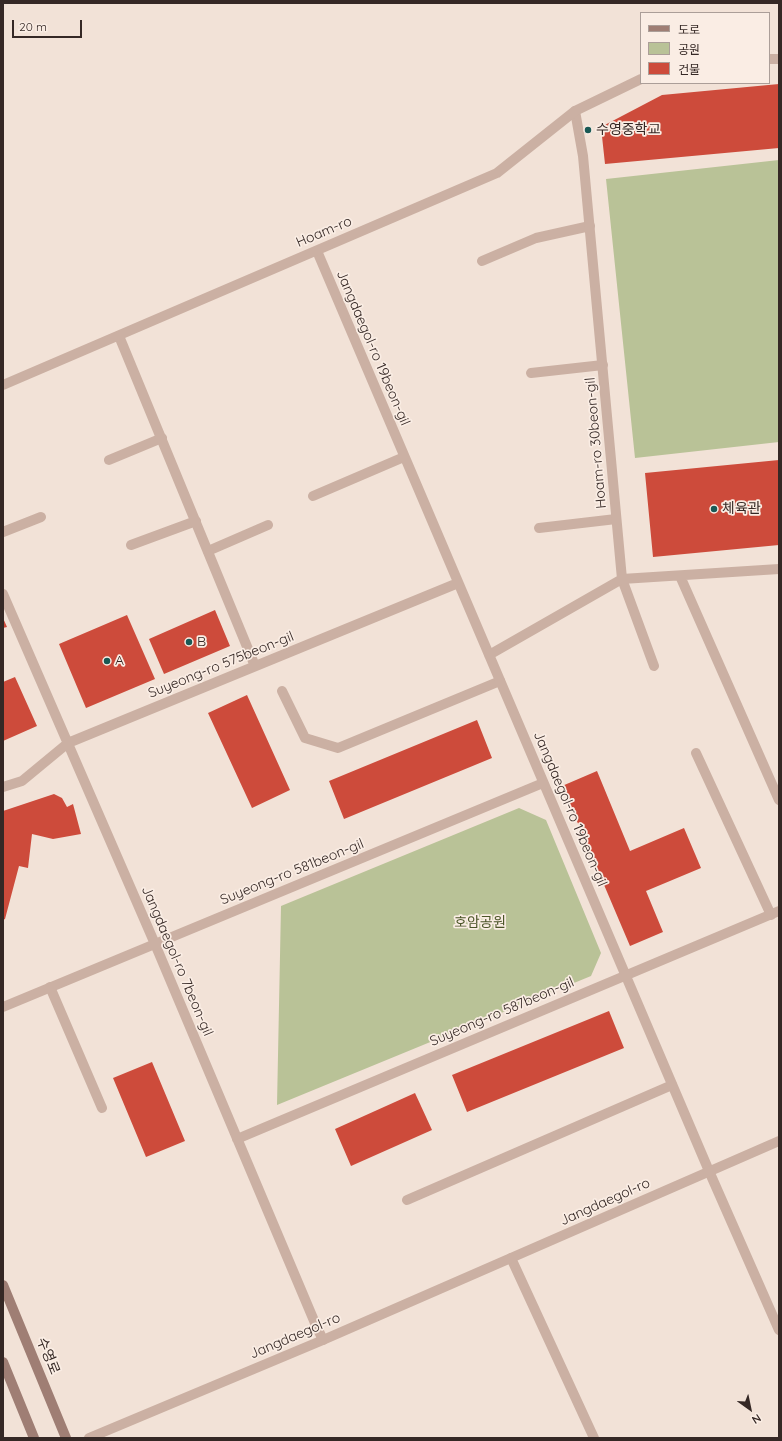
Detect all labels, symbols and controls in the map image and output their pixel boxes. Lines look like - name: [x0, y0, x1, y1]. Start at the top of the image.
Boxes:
- scale bar: [14, 12, 84, 38]
- legend: [640, 12, 770, 84]
- text: 20 m: [19, 19, 47, 34]
- text: 도로: [678, 22, 700, 37]
- text: 공원: [678, 42, 700, 57]
- text: 건물: [678, 62, 700, 77]
- place label: 수영중학교: [596, 122, 660, 138]
- marker: 수영중학교: [583, 125, 593, 135]
- street label: Hoam-ro: [294, 213, 354, 251]
- street label: Jangdaegol-ro 19beon-gil: [333, 268, 413, 428]
- street label: Hoam-ro 30beon-gil: [582, 377, 610, 509]
- place label: 체육관: [722, 501, 761, 517]
- marker: 체육관: [709, 504, 719, 514]
- street label: Suyeong-ro 575beon-gil: [146, 628, 296, 702]
- place label: B: [197, 634, 206, 650]
- marker: B: [184, 637, 194, 647]
- place label: A: [115, 653, 124, 669]
- marker: A: [102, 656, 112, 666]
- street label: Jangdaegol-ro 19beon-gil: [530, 729, 610, 889]
- street label: Suyeong-ro 581beon-gil: [218, 835, 366, 909]
- street label: Jangdaegol-ro 7beon-gil: [138, 883, 216, 1039]
- park label: 호암공원: [454, 915, 506, 931]
- street label: Suyeong-ro 587beon-gil: [427, 974, 577, 1050]
- street label: Jangdaegol-ro: [557, 1175, 653, 1229]
- street label: Jangdaegol-ro: [247, 1309, 343, 1363]
- street label: 수영로: [33, 1335, 63, 1377]
- north arrow: [730, 1389, 770, 1429]
- text: N: [749, 1411, 764, 1427]

